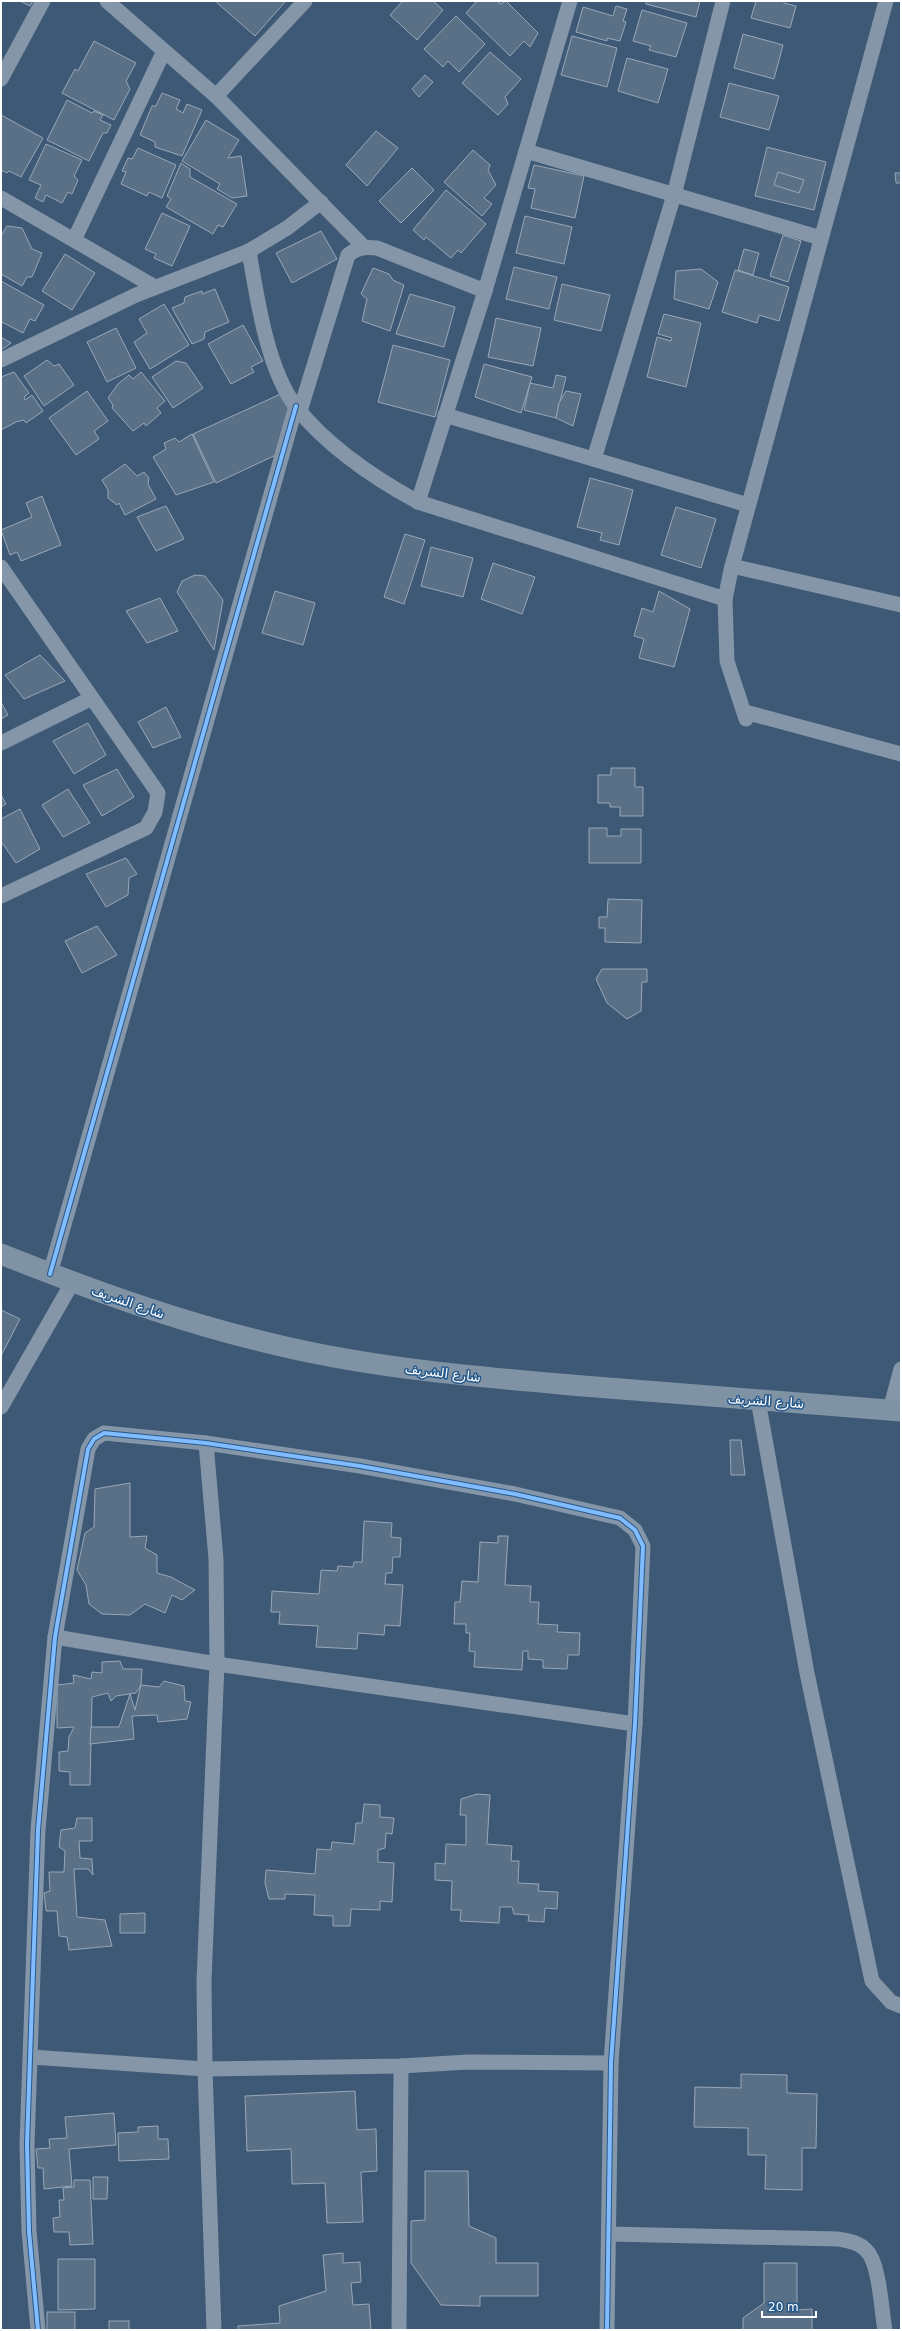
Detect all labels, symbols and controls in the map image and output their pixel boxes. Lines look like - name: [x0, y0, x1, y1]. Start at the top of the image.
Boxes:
- street label: شارع الشريف: [89, 1282, 167, 1322]
- street label: شارع الشريف: [404, 1361, 482, 1386]
- street label: شارع الشريف: [727, 1391, 805, 1412]
- scale bar: [762, 2293, 816, 2319]
- text: 20 m: [768, 2300, 799, 2314]

